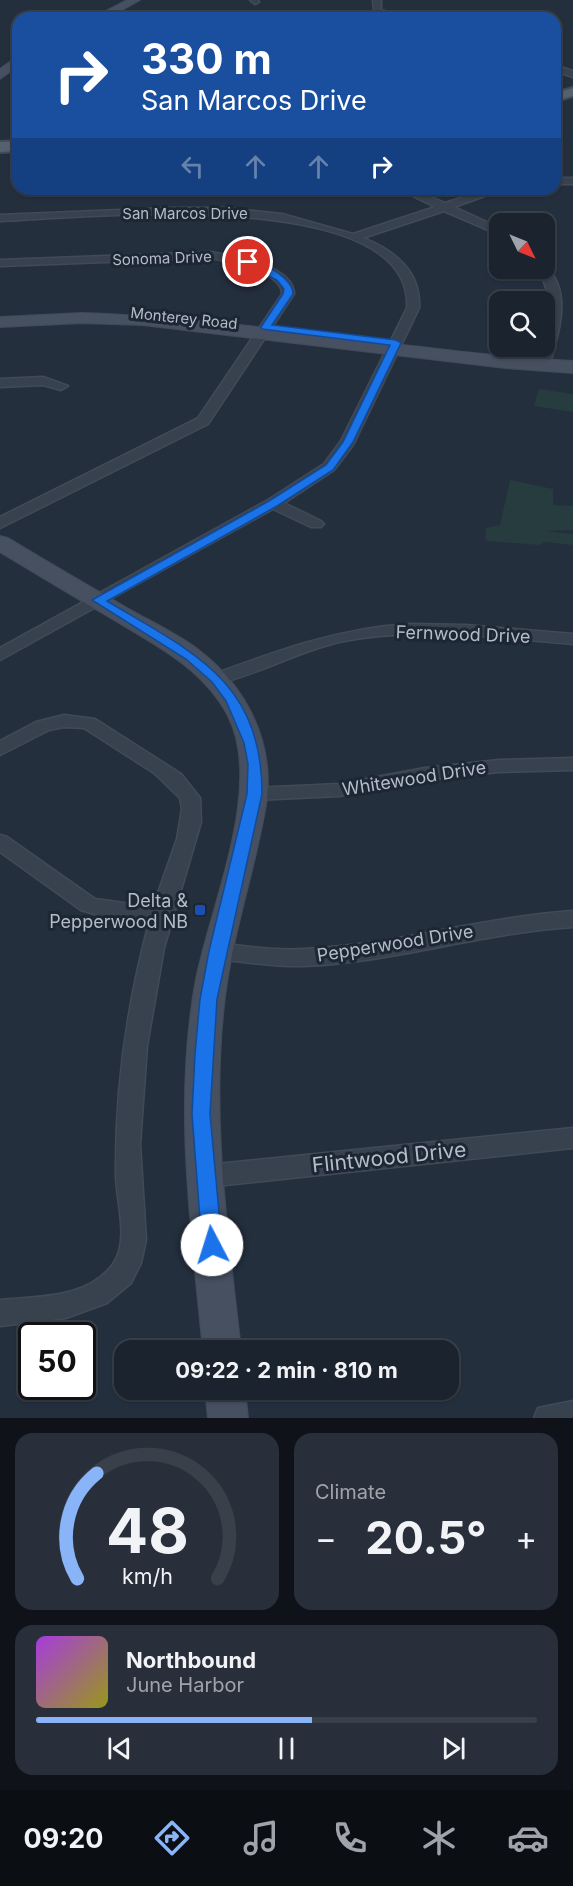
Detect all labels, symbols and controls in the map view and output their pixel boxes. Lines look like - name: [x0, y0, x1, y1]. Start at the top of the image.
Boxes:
- text: 330 m: [141, 33, 272, 84]
- icon: right: [42, 36, 120, 114]
- text: San Marcos Drive: [141, 84, 367, 117]
- icon: left: [176, 150, 209, 183]
- icon: ahead: [239, 150, 272, 183]
- icon: ahead: [302, 150, 335, 183]
- icon: right: [365, 150, 398, 183]
- street label: San Marcos Drive: [122, 204, 248, 223]
- north arrow: [489, 213, 555, 279]
- map controls: [489, 213, 555, 357]
- pin: [222, 236, 273, 287]
- icon: arrive: [231, 245, 264, 278]
- street label: Sonoma Drive: [112, 247, 212, 269]
- button: search: [489, 291, 555, 357]
- street label: Monterey Road: [130, 303, 238, 333]
- street label: Fernwood Drive: [395, 621, 531, 647]
- street label: Whitewood Drive: [341, 756, 487, 800]
- place label: Delta & Pepperwood NB: [49, 890, 188, 932]
- marker: Delta & Pepperwood NB: [193, 903, 207, 917]
- street label: Pepperwood Drive: [315, 920, 475, 966]
- street label: Flintwood Drive: [311, 1136, 467, 1178]
- position arrow: [180, 1213, 244, 1277]
- speed limit sign: 50: [18, 1322, 96, 1400]
- text: 09:22 · 2 min · 810 m: [175, 1357, 398, 1383]
- text: Climate: [315, 1480, 386, 1504]
- text: 48: [106, 1493, 188, 1568]
- text: 20.5°: [365, 1510, 487, 1565]
- text: −: [315, 1518, 337, 1558]
- text: +: [515, 1518, 537, 1558]
- text: km/h: [122, 1563, 172, 1589]
- text: Northbound: [126, 1647, 256, 1673]
- text: June Harbor: [126, 1673, 244, 1697]
- icon: previous: [103, 1732, 136, 1765]
- icon: pause: [270, 1732, 303, 1765]
- icon: next: [437, 1732, 470, 1765]
- icon: directions: [151, 1817, 193, 1859]
- icon: music: [240, 1817, 282, 1859]
- icon: phone: [329, 1817, 371, 1859]
- icon: climate: [418, 1817, 460, 1859]
- icon: car: [507, 1817, 549, 1859]
- text: 09:20: [24, 1822, 104, 1855]

